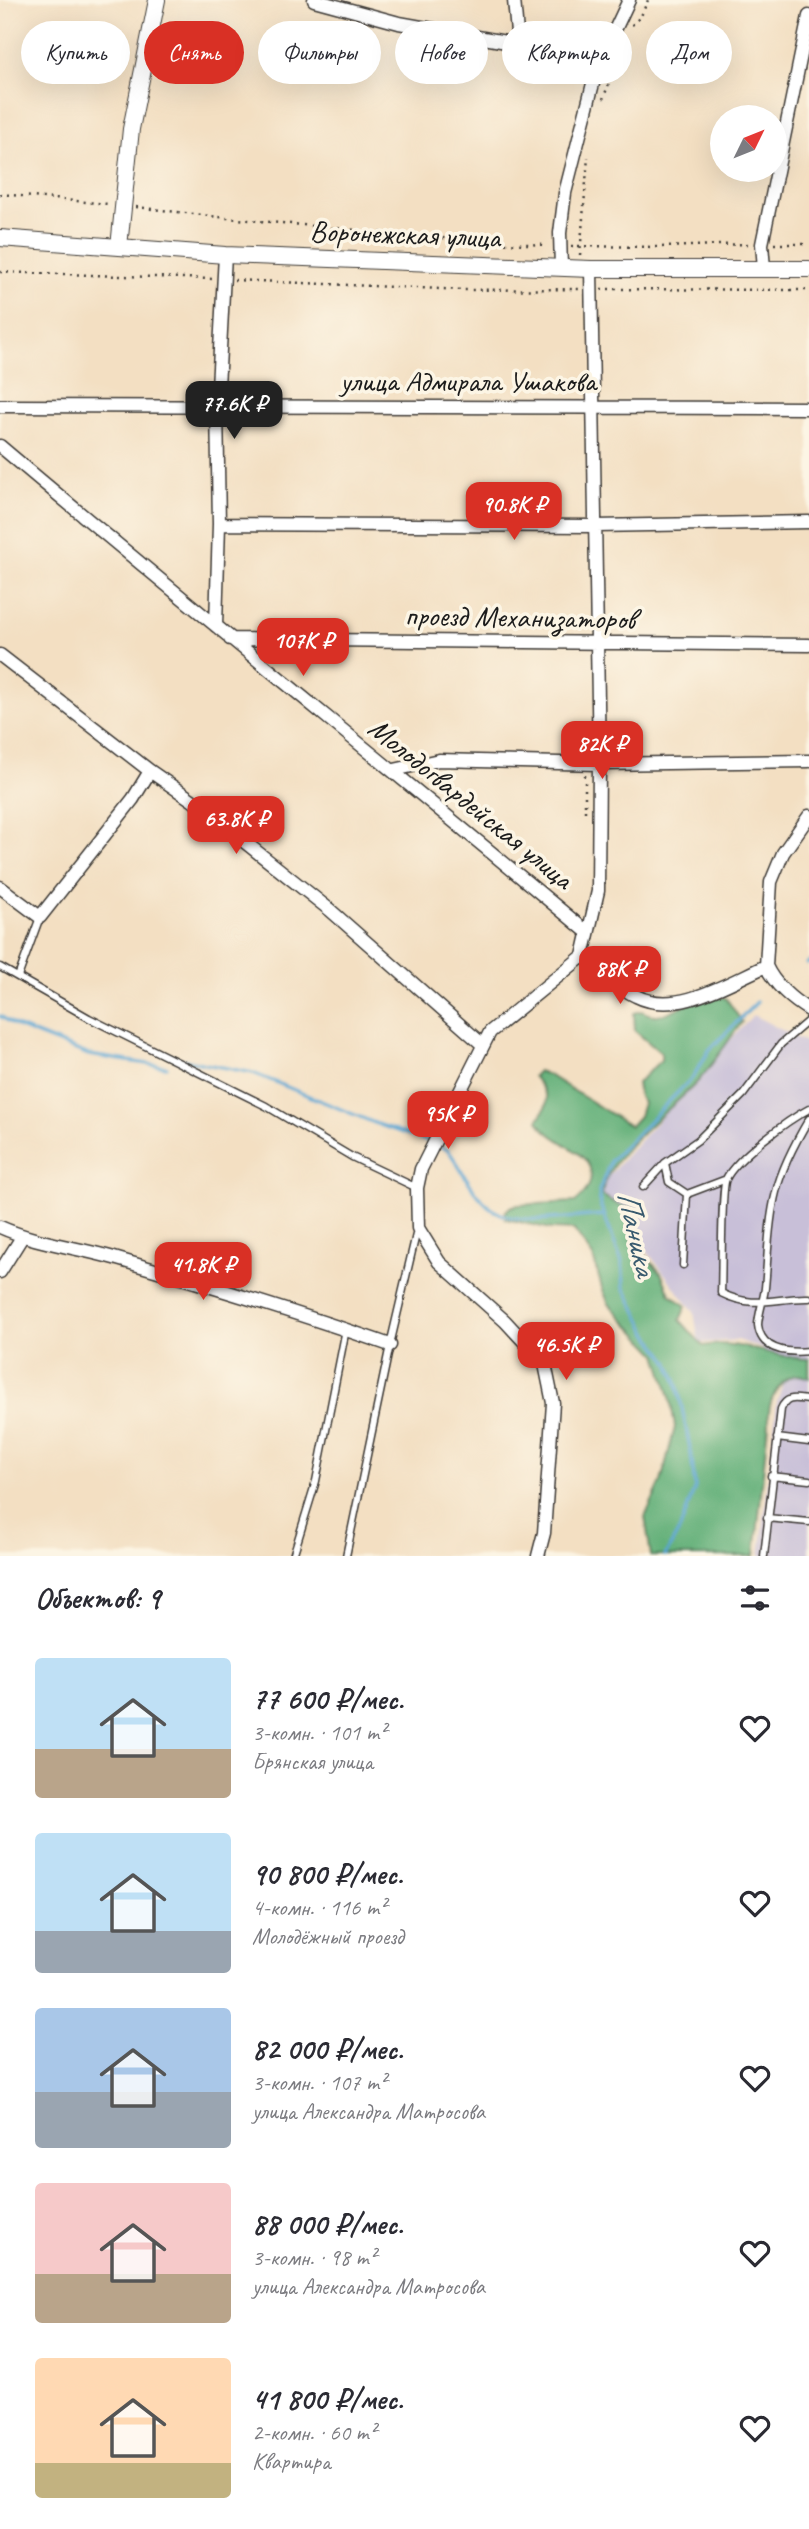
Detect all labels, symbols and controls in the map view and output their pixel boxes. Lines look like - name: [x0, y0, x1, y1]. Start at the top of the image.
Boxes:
- chip: Купить: [21, 21, 130, 84]
- chip: Снять: [144, 21, 244, 84]
- chip: Фильтры: [258, 21, 381, 84]
- chip: Новое: [395, 21, 488, 84]
- chip: Квартира: [502, 21, 632, 84]
- chip: Дом: [646, 21, 732, 84]
- north arrow: [710, 105, 788, 182]
- map controls: [710, 105, 787, 182]
- street label: Воронежская улица: [309, 212, 503, 256]
- street label: улица Адмирала Ушакова: [338, 362, 599, 400]
- pin: 77.6K ₽: [169, 382, 299, 441]
- text: 77.6K ₽: [201, 389, 267, 418]
- pin: 90.8K ₽: [449, 482, 579, 542]
- text: 90.8K ₽: [482, 490, 546, 519]
- street label: проезд Механизаторов: [404, 596, 643, 638]
- pin: 107K ₽: [246, 618, 360, 678]
- text: 107K ₽: [273, 626, 333, 655]
- street label: Молодогвардейская улица: [361, 709, 583, 899]
- pin: 82K ₽: [553, 722, 651, 781]
- text: 82K ₽: [577, 729, 627, 758]
- pin: 63.8K ₽: [171, 796, 301, 856]
- text: 63.8K ₽: [203, 804, 269, 833]
- pin: 88K ₽: [571, 946, 669, 1006]
- text: 88K ₽: [595, 954, 645, 983]
- pin: 95K ₽: [399, 1092, 497, 1151]
- text: 95K ₽: [423, 1099, 473, 1128]
- water label: Паника: [607, 1187, 667, 1283]
- pin: 41.8K ₽: [138, 1242, 268, 1302]
- text: 41.8K ₽: [171, 1250, 235, 1279]
- pin: 46.5K ₽: [501, 1322, 631, 1382]
- text: 46.5K ₽: [534, 1330, 598, 1359]
- text: Объектов: 9: [35, 1579, 160, 1617]
- icon: filters: [736, 1579, 774, 1617]
- text: 77 600 ₽/мес.: [252, 1680, 403, 1718]
- icon: home: [91, 1686, 175, 1770]
- icon: heart: [736, 1709, 774, 1747]
- text: 3-комн. · 101 m²: [252, 1718, 386, 1747]
- text: Брянская улица: [252, 1747, 373, 1776]
- text: 90 800 ₽/мес.: [252, 1855, 403, 1893]
- icon: home: [91, 1861, 175, 1945]
- icon: heart: [736, 1884, 774, 1922]
- text: 4-комн. · 116 m²: [252, 1893, 386, 1922]
- text: Молодёжный проезд: [252, 1922, 404, 1951]
- text: 82 000 ₽/мес.: [252, 2030, 403, 2068]
- icon: home: [91, 2036, 175, 2120]
- icon: heart: [736, 2059, 774, 2097]
- text: 3-комн. · 107 m²: [252, 2068, 386, 2097]
- text: улица Александра Матросова: [252, 2097, 485, 2126]
- text: 88 000 ₽/мес.: [252, 2205, 403, 2243]
- icon: home: [91, 2211, 175, 2295]
- icon: heart: [736, 2234, 774, 2272]
- text: 3-комн. · 98 m²: [252, 2243, 376, 2272]
- text: улица Александра Матросова: [252, 2272, 485, 2301]
- text: 41 800 ₽/мес.: [252, 2380, 403, 2418]
- icon: home: [91, 2386, 175, 2470]
- icon: heart: [736, 2409, 774, 2447]
- text: 2-комн. · 60 m²: [252, 2418, 376, 2447]
- text: Квартира: [252, 2447, 330, 2476]

